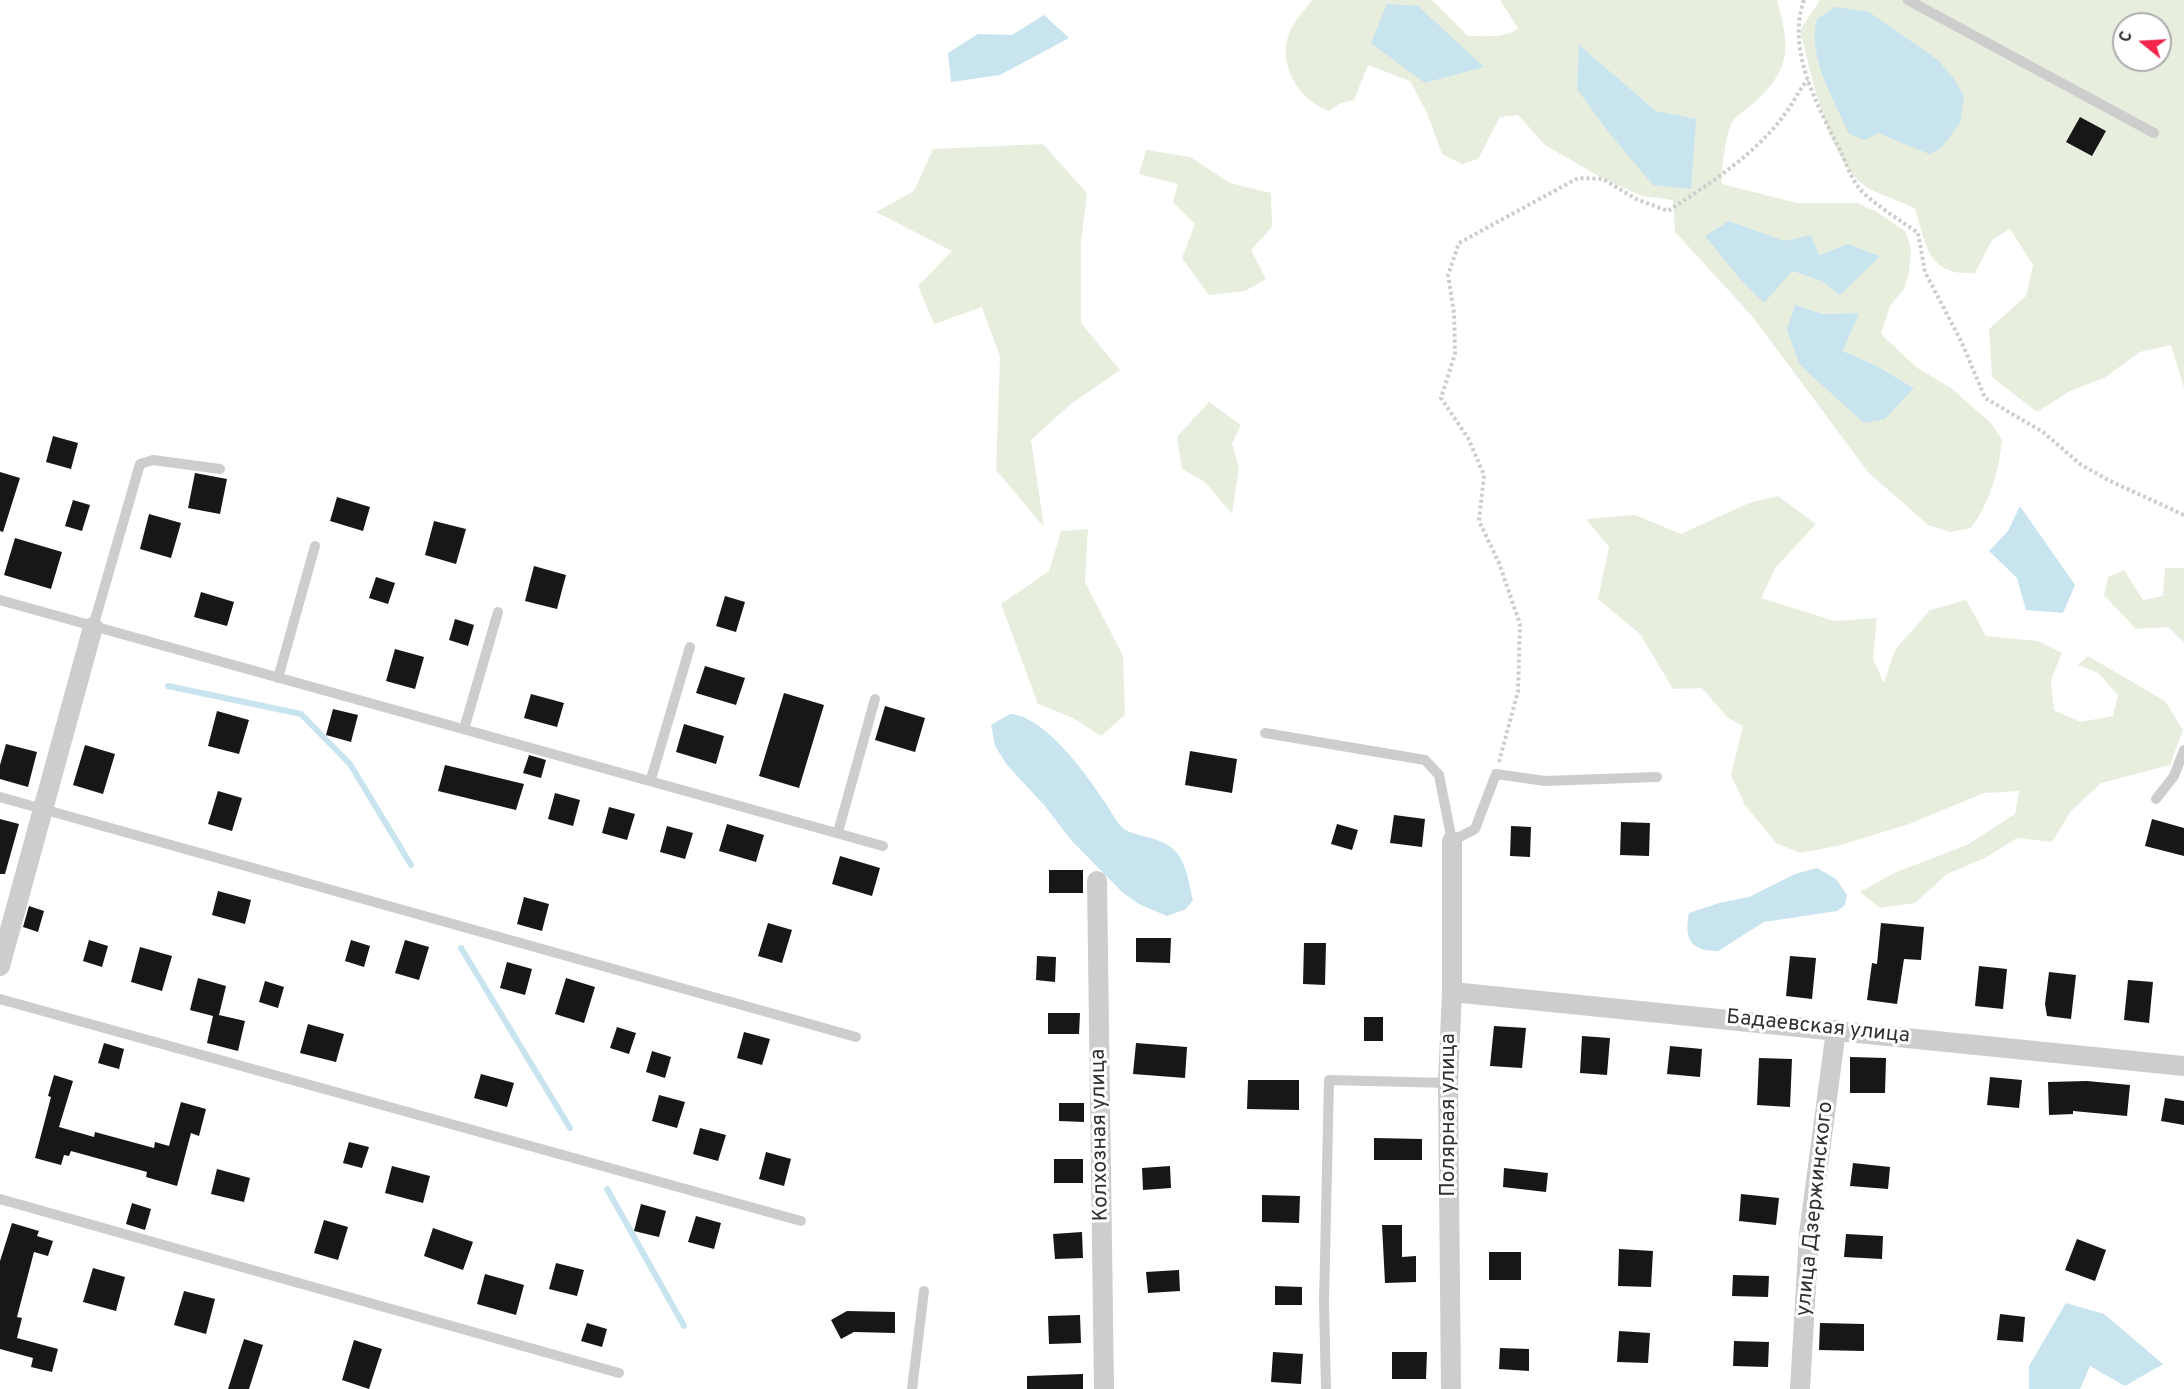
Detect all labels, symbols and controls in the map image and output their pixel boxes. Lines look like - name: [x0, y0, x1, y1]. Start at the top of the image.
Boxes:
- north arrow: [2112, 12, 2172, 72]
- text: С: [2116, 29, 2138, 45]
- street label: Бадаевская улица: [1725, 1006, 1911, 1050]
- street label: Полярная улица: [1437, 1033, 1463, 1197]
- street label: Колхозная улица: [1087, 1049, 1115, 1221]
- street label: улица Дзержинского: [1792, 1100, 1840, 1318]

